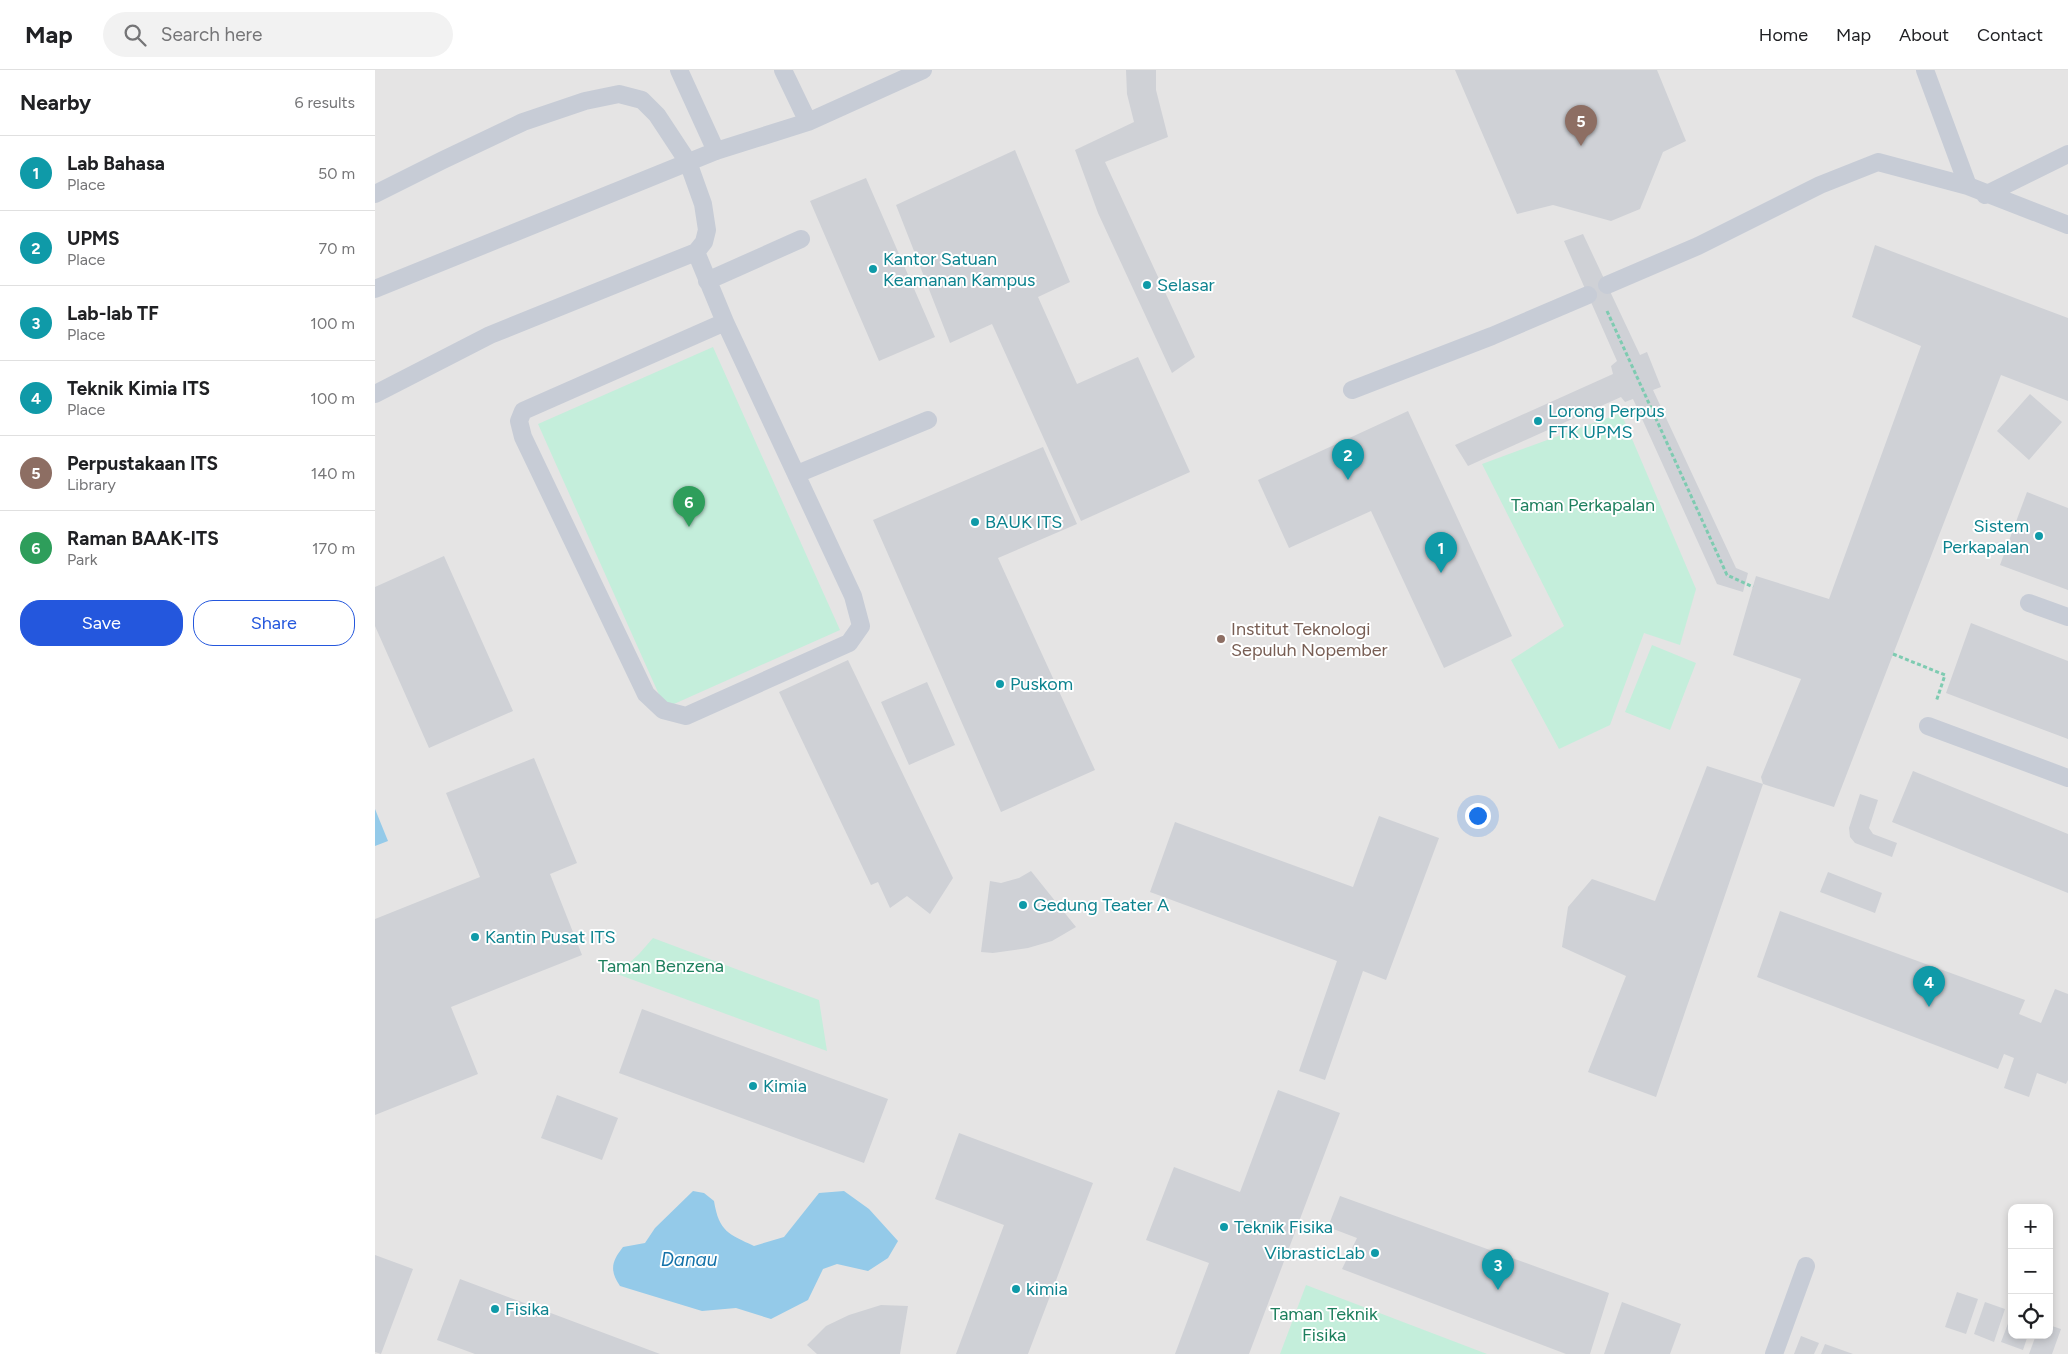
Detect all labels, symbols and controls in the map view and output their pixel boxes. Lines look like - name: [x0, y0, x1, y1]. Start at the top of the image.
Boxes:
- search box: [103, 12, 453, 57]
- text: Map: [25, 20, 73, 49]
- icon: search: [121, 21, 149, 49]
- text: Search here: [161, 23, 262, 46]
- text: Home: [1759, 24, 1808, 46]
- text: Map: [1836, 24, 1871, 46]
- text: About: [1899, 24, 1949, 46]
- text: Contact: [1977, 24, 2043, 46]
- text: Nearby: [20, 90, 91, 115]
- text: 6 results: [294, 93, 355, 112]
- pin: 5: [1565, 105, 1597, 146]
- text: Lab Bahasa: [67, 152, 165, 175]
- text: 1: [33, 164, 39, 183]
- text: 50 m: [318, 164, 355, 183]
- text: Place: [67, 175, 105, 194]
- text: UPMS: [67, 227, 120, 250]
- text: 2: [31, 239, 41, 258]
- text: 70 m: [319, 239, 355, 258]
- place label: Kantor Satuan Keamanan Kampus: [883, 248, 1035, 291]
- text: Place: [67, 250, 105, 269]
- marker: Kantor Satuan Keamanan Kampus: [867, 263, 879, 275]
- place label: Selasar: [1157, 274, 1215, 296]
- marker: Selasar: [1141, 279, 1153, 291]
- text: Lab-lab TF: [67, 302, 159, 325]
- text: 3: [32, 314, 40, 333]
- text: 100 m: [310, 314, 355, 333]
- text: Place: [67, 325, 105, 344]
- text: Teknik Kimia ITS: [67, 377, 210, 400]
- text: 4: [31, 389, 41, 408]
- text: 100 m: [310, 389, 355, 408]
- text: Place: [67, 400, 105, 419]
- place label: Lorong Perpus FTK UPMS: [1548, 400, 1665, 443]
- marker: Lorong Perpus FTK UPMS: [1532, 415, 1544, 427]
- pin: 2: [1332, 439, 1364, 480]
- text: Perpustakaan ITS: [67, 452, 218, 475]
- text: 5: [31, 464, 41, 483]
- text: 140 m: [311, 464, 355, 483]
- text: Library: [67, 475, 116, 494]
- pin: 6: [673, 486, 705, 527]
- park label: Taman Perkapalan: [1511, 494, 1655, 516]
- place label: BAUK ITS: [985, 511, 1062, 533]
- place label: Sistem Perkapalan: [1942, 515, 2029, 558]
- marker: BAUK ITS: [969, 516, 981, 528]
- text: Raman BAAK-ITS: [67, 527, 219, 550]
- marker: Sistem Perkapalan: [2033, 530, 2045, 542]
- pin: 1: [1425, 532, 1457, 573]
- text: 6: [31, 539, 41, 558]
- text: 170 m: [312, 539, 355, 558]
- text: Park: [67, 550, 97, 569]
- button: Save: [20, 600, 183, 646]
- button: Share: [193, 600, 355, 646]
- place label: Institut Teknologi Sepuluh Nopember: [1231, 618, 1388, 661]
- marker: Institut Teknologi Sepuluh Nopember: [1215, 633, 1227, 645]
- place label: Puskom: [1010, 673, 1073, 695]
- marker: Puskom: [994, 678, 1006, 690]
- your location: [1465, 803, 1491, 829]
- place label: Gedung Teater A: [1033, 894, 1169, 916]
- marker: Gedung Teater A: [1017, 899, 1029, 911]
- place label: Kantin Pusat ITS: [485, 926, 616, 948]
- marker: Kantin Pusat ITS: [469, 931, 481, 943]
- park label: Taman Benzena: [598, 955, 724, 977]
- pin: 4: [1913, 966, 1945, 1007]
- place label: Kimia: [763, 1075, 807, 1097]
- marker: Kimia: [747, 1080, 759, 1092]
- map controls: [2008, 1204, 2053, 1339]
- button: +: [2008, 1204, 2053, 1249]
- place label: Teknik Fisika: [1234, 1216, 1333, 1238]
- marker: Teknik Fisika: [1218, 1221, 1230, 1233]
- place label: VibrasticLab: [1264, 1242, 1365, 1264]
- marker: VibrasticLab: [1369, 1247, 1381, 1259]
- water label: Danau: [661, 1248, 718, 1271]
- pin: 3: [1482, 1249, 1514, 1290]
- button: −: [2008, 1249, 2053, 1294]
- place label: kimia: [1026, 1278, 1068, 1300]
- marker: kimia: [1010, 1283, 1022, 1295]
- button: locate: [2008, 1294, 2053, 1339]
- place label: Fisika: [505, 1298, 549, 1320]
- marker: Fisika: [489, 1303, 501, 1315]
- park label: Taman Teknik Fisika: [1270, 1303, 1378, 1346]

